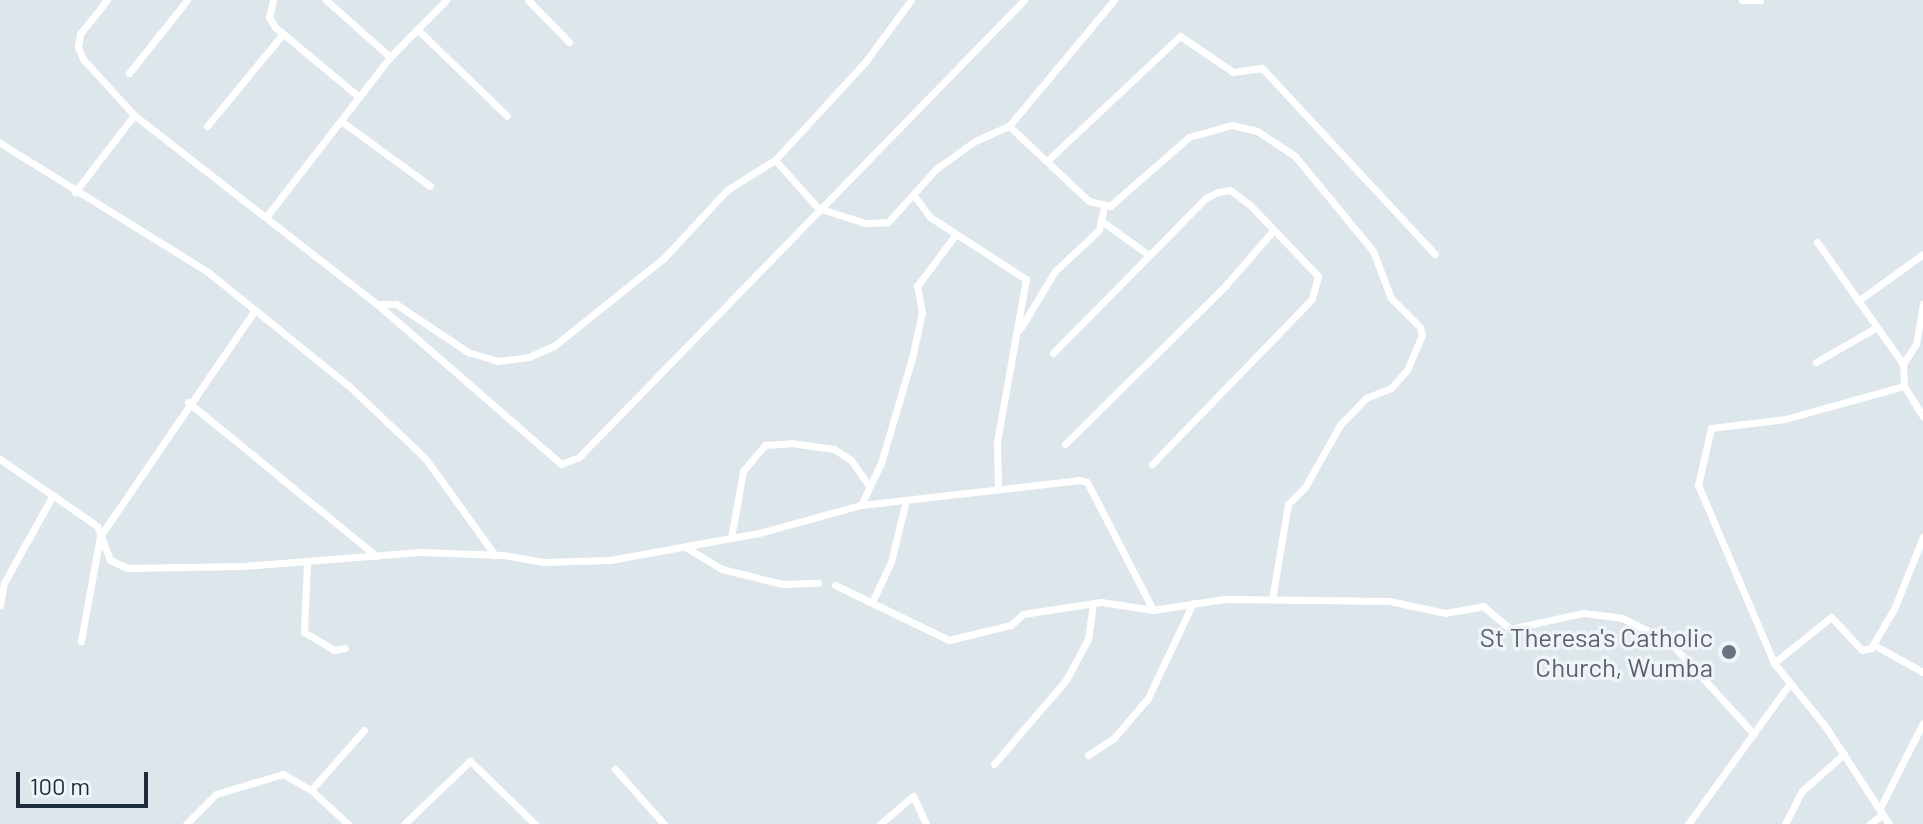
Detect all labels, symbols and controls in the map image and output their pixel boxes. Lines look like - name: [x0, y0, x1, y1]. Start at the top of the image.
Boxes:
- place label: St Theresa's Catholic Church, Wumba: [1480, 621, 1713, 682]
- marker: St Theresa's Catholic Church, Wumba: [1720, 643, 1738, 661]
- scale bar: [20, 756, 152, 806]
- text: 100 m: [30, 771, 90, 800]

